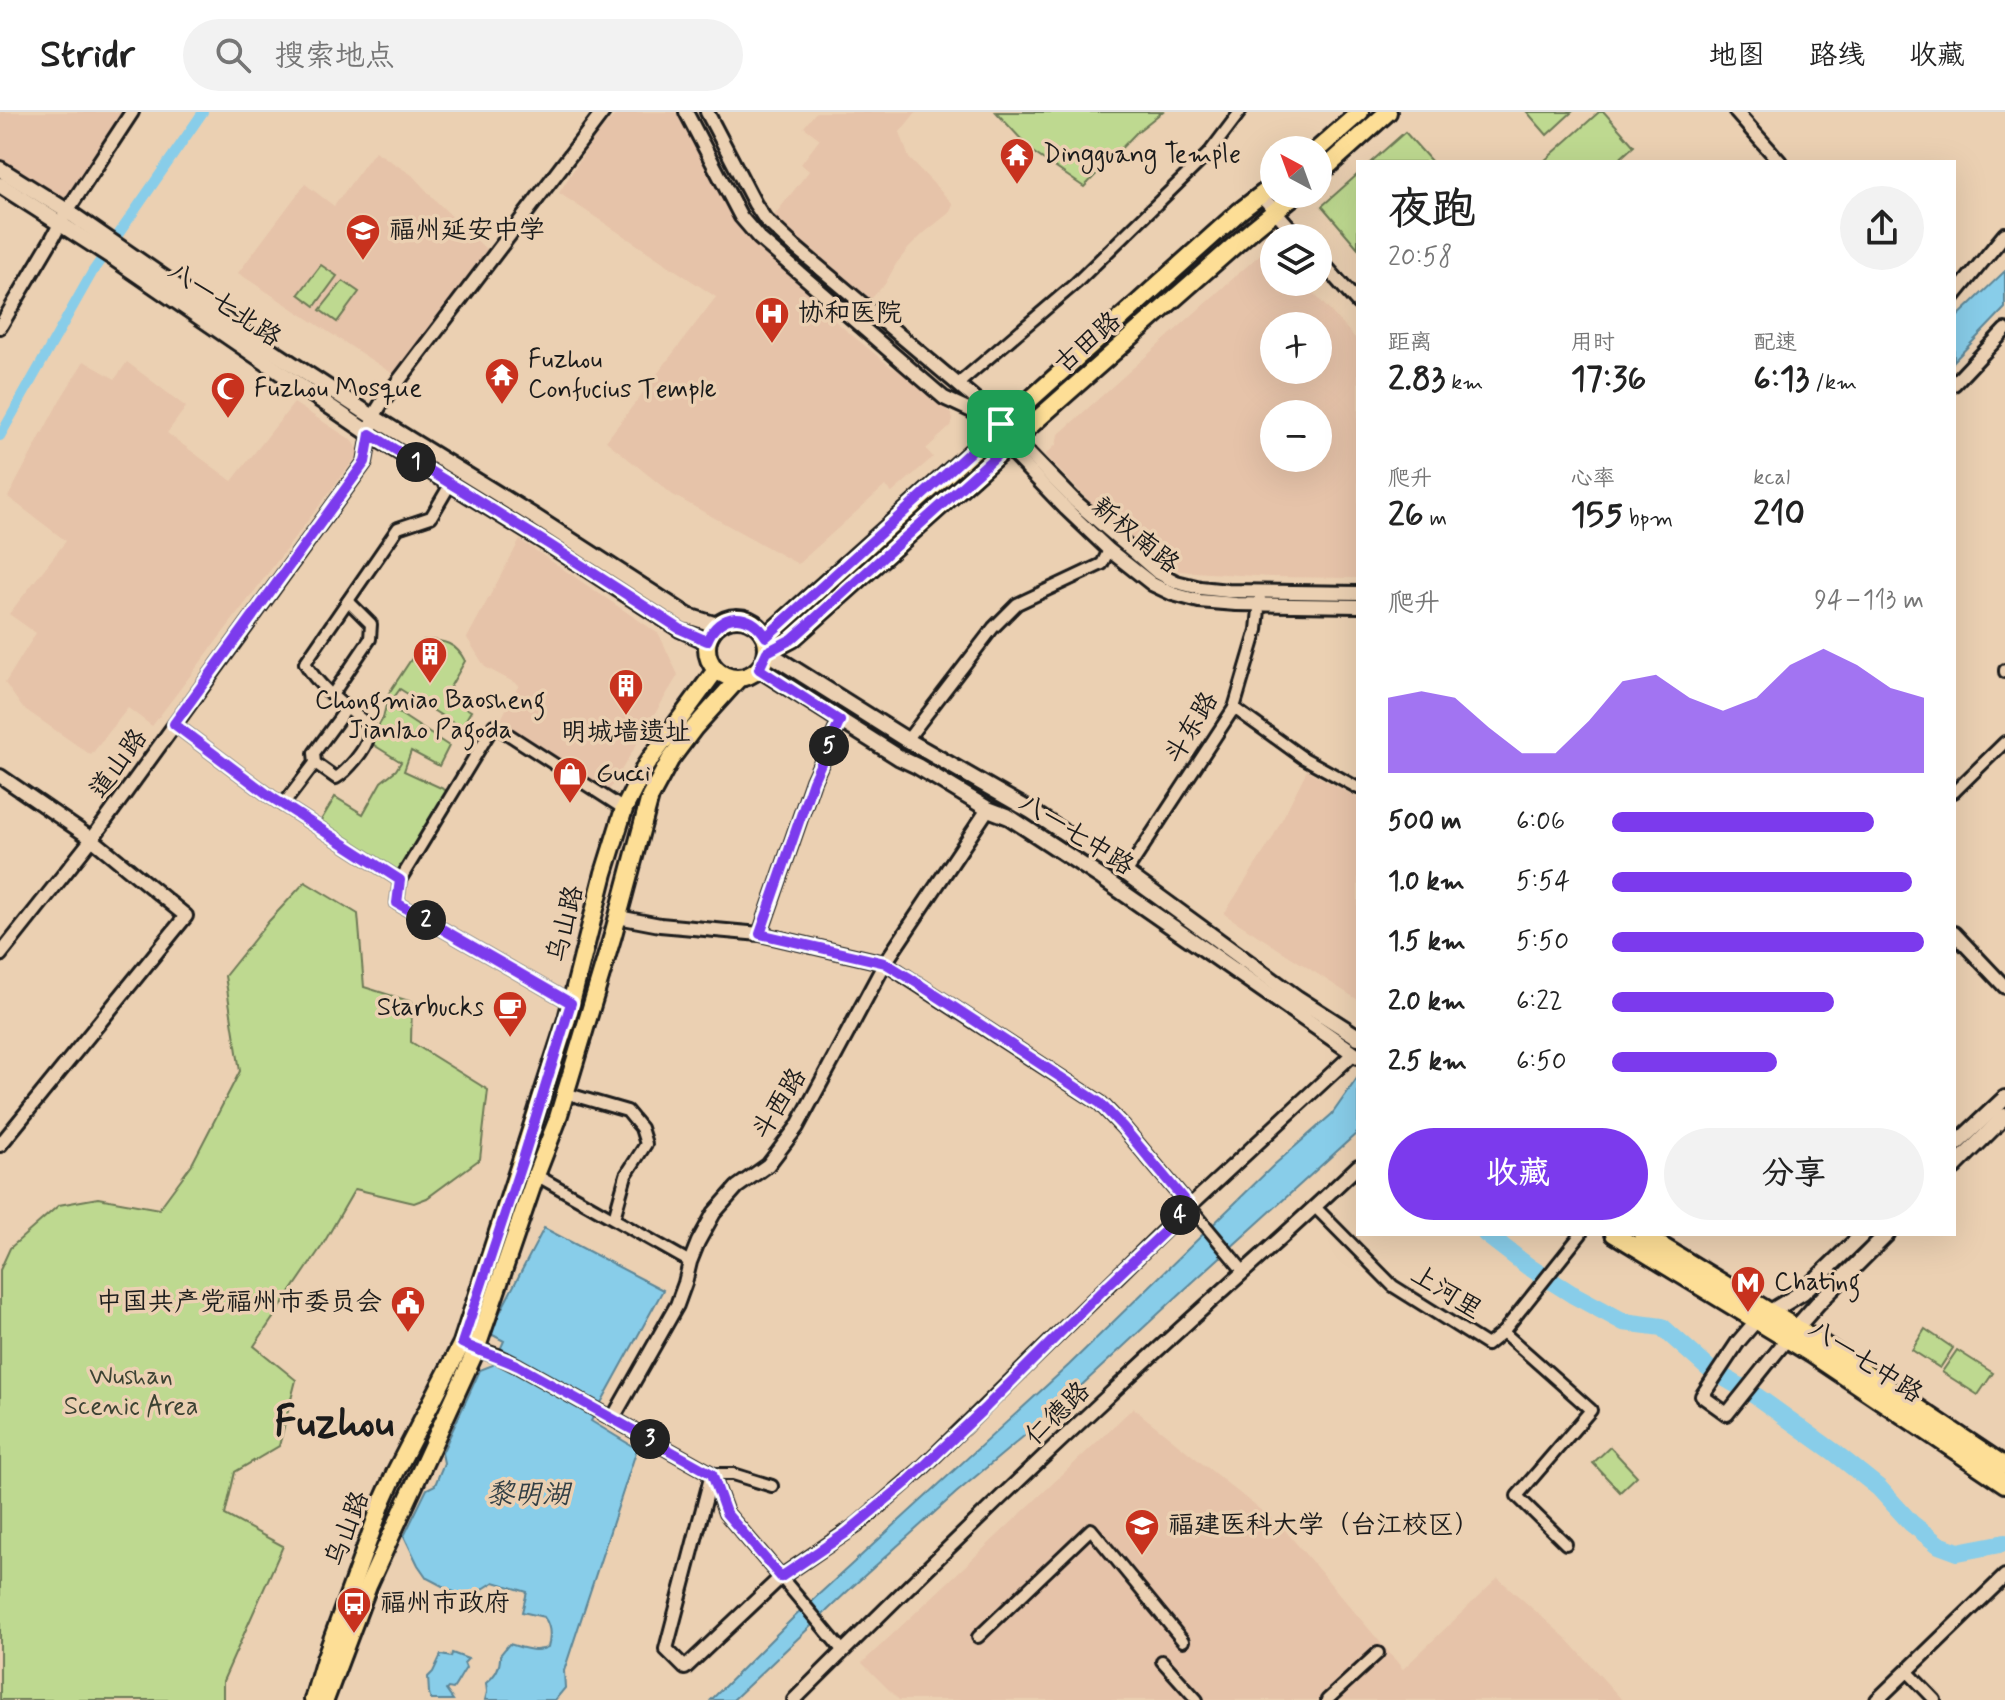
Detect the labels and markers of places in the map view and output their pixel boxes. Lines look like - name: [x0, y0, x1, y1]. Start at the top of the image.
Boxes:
- temple icon: Dingguang Temple: [998, 136, 1036, 186]
- place label: Dingguang Temple: [1043, 138, 1241, 174]
- school or university icon: 福州延安中学: [344, 212, 382, 262]
- place label: 福州延安中学: [389, 214, 545, 248]
- hospital icon: 协和医院: [753, 295, 791, 345]
- place label: 协和医院: [798, 297, 902, 331]
- place label: Fuzhou Confucius Temple: [528, 343, 717, 407]
- temple icon: Fuzhou Confucius Temple: [483, 356, 521, 406]
- mosque icon: Fuzhou Mosque: [209, 370, 247, 420]
- place label: Fuzhou Mosque: [254, 372, 422, 406]
- pin: [967, 390, 1035, 458]
- pin: 1: [396, 442, 436, 482]
- building icon: Chongmiao Baosheng Jianlao Pagoda: [411, 635, 449, 685]
- building icon: 明城墙遗址: [607, 667, 645, 717]
- place label: Chongmiao Baosheng Jianlao Pagoda: [315, 684, 545, 751]
- place label: 明城墙遗址: [561, 716, 691, 750]
- pin: 5: [809, 726, 849, 766]
- shop icon: Gucci: [551, 755, 589, 805]
- place label: Gucci: [596, 757, 651, 791]
- pin: 2: [406, 900, 446, 940]
- cafe icon: Starbucks: [491, 989, 529, 1039]
- place label: Starbucks: [377, 991, 484, 1025]
- pin: 4: [1160, 1195, 1200, 1235]
- metro station icon: Chating: [1729, 1264, 1767, 1314]
- place label: Chating: [1774, 1266, 1860, 1303]
- public building icon: 中国共产党福州市委员会: [389, 1284, 427, 1334]
- place label: 中国共产党福州市委员会: [96, 1286, 382, 1320]
- pin: 3: [630, 1419, 670, 1459]
- school or university icon: 福建医科大学（台江校区）: [1123, 1507, 1161, 1557]
- place label: 福建医科大学（台江校区）: [1168, 1509, 1480, 1543]
- bus stop icon: 福州市政府: [335, 1585, 373, 1635]
- place label: 福州市政府: [380, 1587, 510, 1621]

